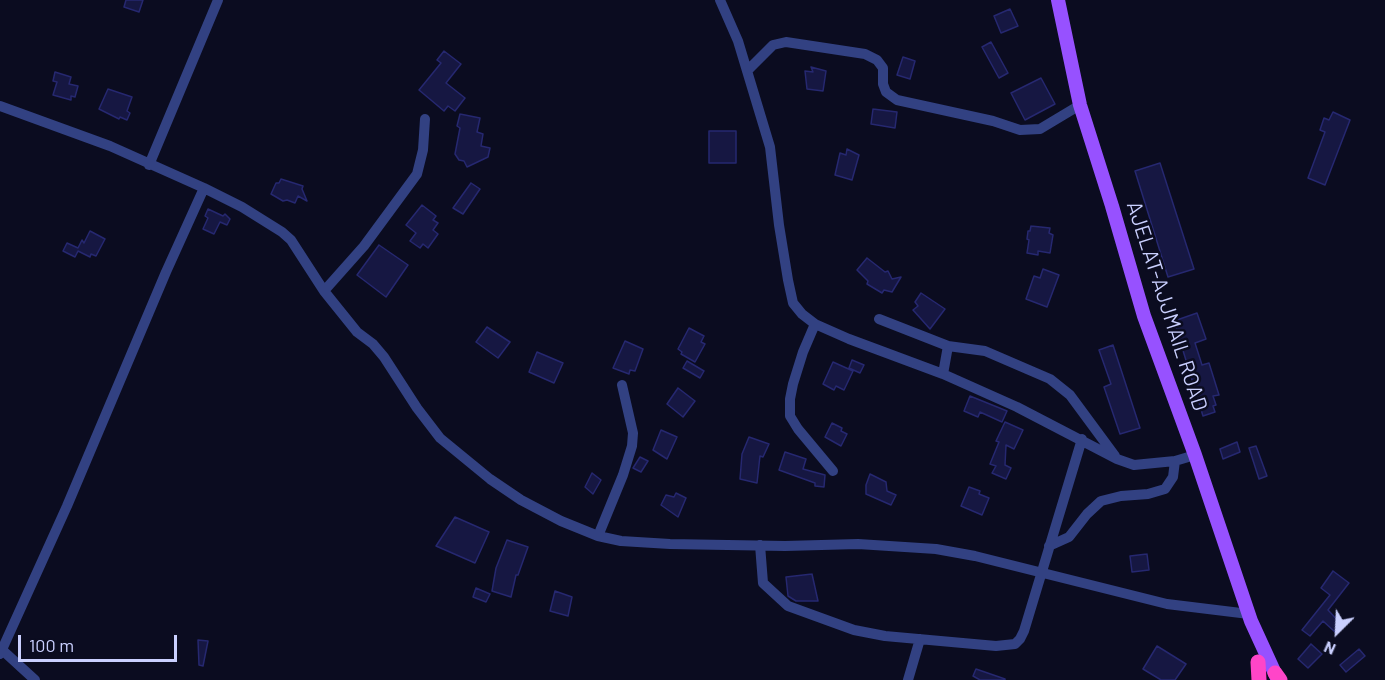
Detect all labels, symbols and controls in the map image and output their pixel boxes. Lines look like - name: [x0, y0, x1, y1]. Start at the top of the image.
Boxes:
- street label: AJELAT-AJJMAIL ROAD: [1121, 198, 1213, 414]
- north arrow: [1307, 602, 1367, 662]
- scale bar: [21, 623, 180, 661]
- text: 100 m: [29, 634, 74, 656]
- text: N: [1321, 638, 1338, 660]

